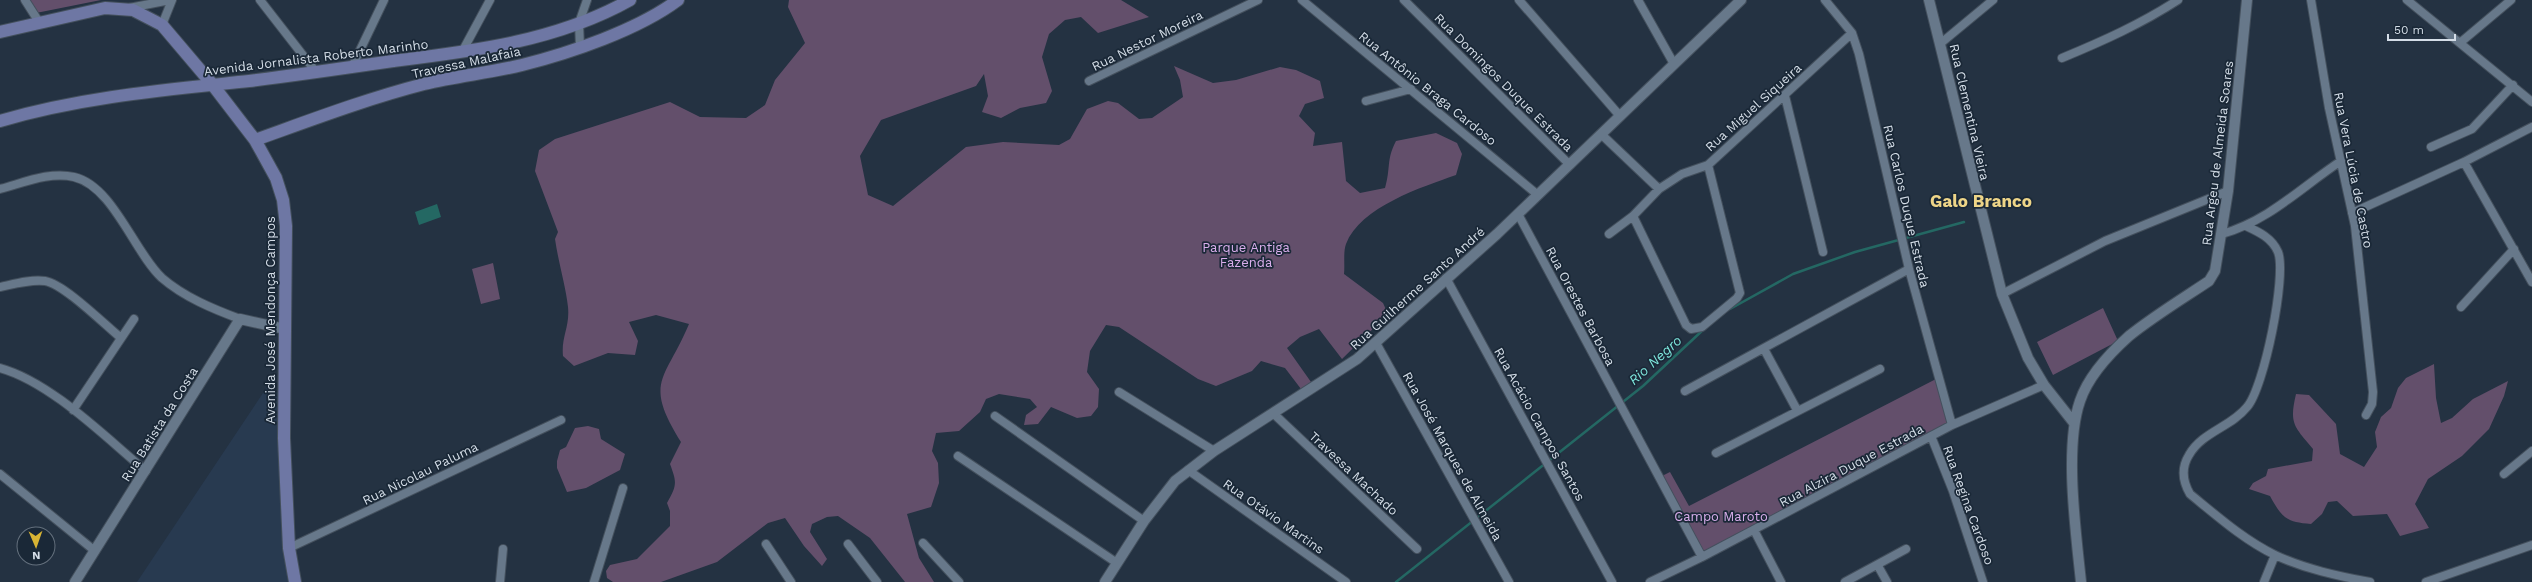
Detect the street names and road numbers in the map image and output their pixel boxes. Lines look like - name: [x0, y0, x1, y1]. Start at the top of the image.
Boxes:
- street label: Rua Nestor Moreira: [1089, 7, 1206, 74]
- street label: Rua Domingos Duque Estrada: [1431, 10, 1576, 155]
- street label: Rua Antônio Braga Cardoso: [1356, 28, 1500, 149]
- street label: Avenida Jornalista Roberto Marinho: [203, 36, 429, 79]
- street label: Rua Clementina Vieira: [1947, 42, 1993, 182]
- street label: Travessa Malafaia: [410, 43, 523, 81]
- street label: Rua Miguel Siqueira: [1702, 60, 1805, 155]
- street label: Rua Argeu de Almeida Soares: [2199, 60, 2236, 246]
- street label: Rua Vera Lúcia de Castro: [2331, 91, 2376, 250]
- street label: Rua Carlos Duque Estrada: [1880, 123, 1933, 290]
- street label: Avenida José Mendonça Campos: [263, 216, 278, 424]
- street label: Rua Guilherme Santo André: [1347, 224, 1488, 353]
- street label: Rua Orestes Barbosa: [1543, 244, 1619, 369]
- street label: Rua Acácio Campos Santos: [1491, 345, 1588, 504]
- street label: Rua Batista da Costa: [118, 364, 201, 484]
- street label: Rua José Marques de Almeida: [1400, 369, 1506, 544]
- street label: Rua Alzira Duque Estrada: [1777, 421, 1926, 510]
- street label: Travessa Machado: [1306, 428, 1401, 518]
- street label: Rua Nicolau Paluma: [360, 439, 481, 508]
- street label: Rua Regina Cardoso: [1940, 443, 1997, 567]
- street label: Rua Otávio Martins: [1220, 476, 1327, 557]

